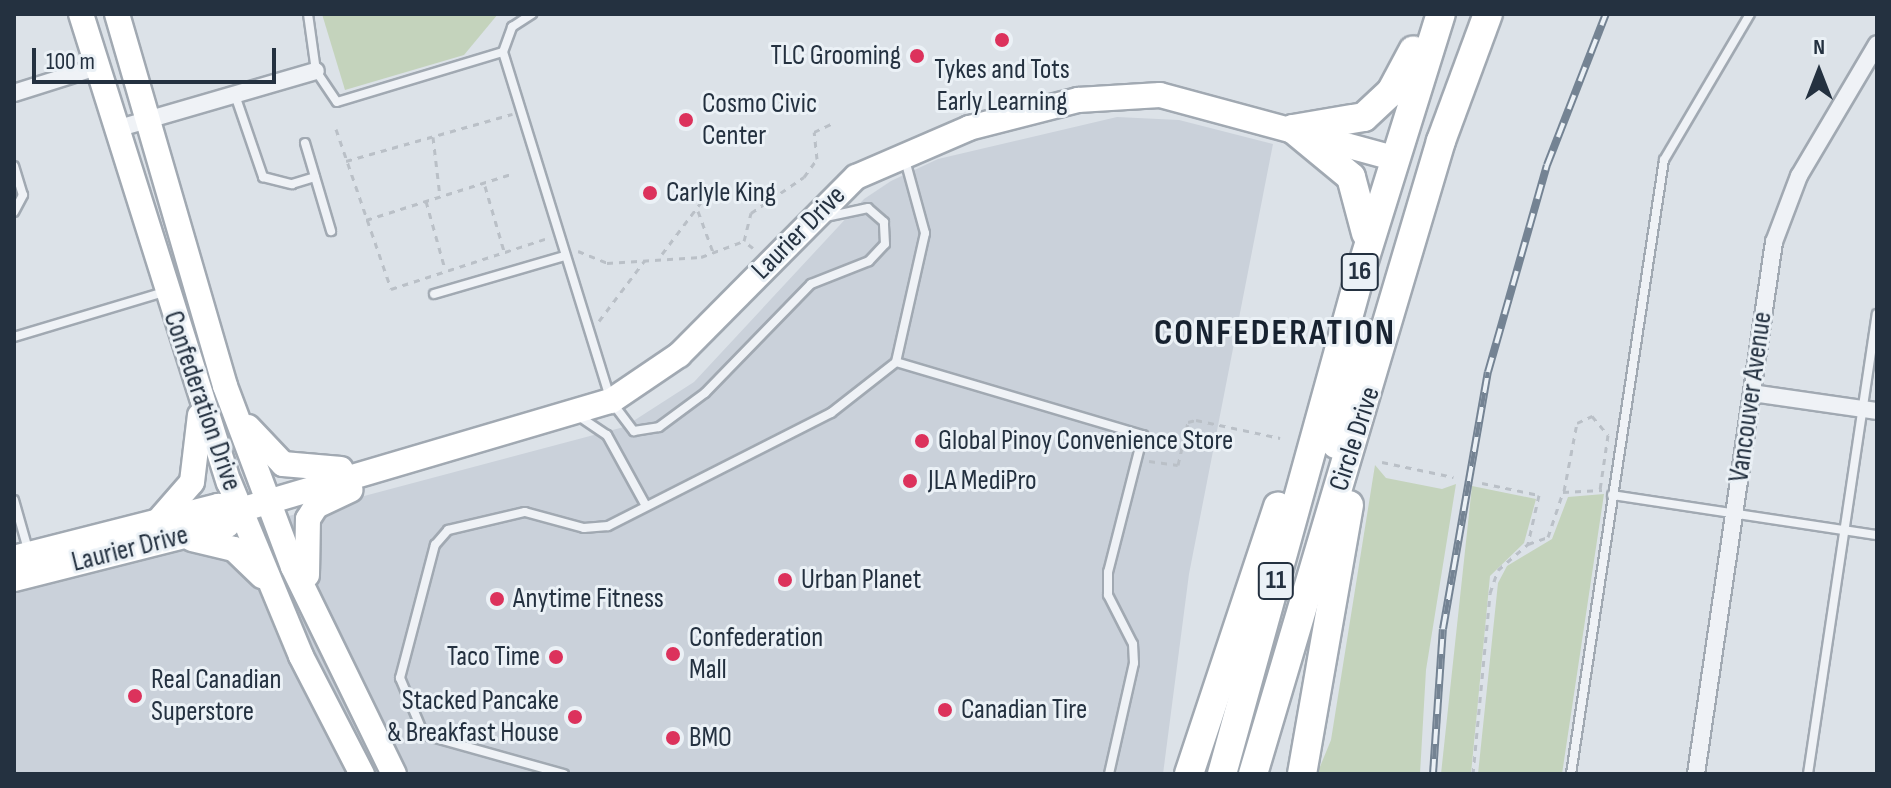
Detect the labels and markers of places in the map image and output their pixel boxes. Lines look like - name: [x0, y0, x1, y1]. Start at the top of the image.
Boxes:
- marker: Tykes and Tots Early Learning: [993, 31, 1011, 49]
- place label: TLC Grooming: [771, 39, 901, 73]
- marker: TLC Grooming: [908, 47, 926, 65]
- place label: Tykes and Tots Early Learning: [934, 53, 1070, 119]
- place label: Cosmo Civic Center: [702, 87, 817, 153]
- marker: Cosmo Civic Center: [677, 111, 695, 129]
- place label: Carlyle King: [666, 176, 776, 210]
- marker: Carlyle King: [641, 184, 659, 202]
- place label: Global Pinoy Convenience Store: [938, 424, 1233, 458]
- marker: Global Pinoy Convenience Store: [913, 432, 931, 450]
- place label: JLA MediPro: [928, 464, 1037, 498]
- marker: JLA MediPro: [899, 470, 921, 492]
- place label: Urban Planet: [801, 563, 921, 597]
- marker: Urban Planet: [776, 571, 794, 589]
- place label: Anytime Fitness: [513, 582, 664, 616]
- marker: Anytime Fitness: [488, 590, 506, 608]
- place label: Confederation Mall: [689, 621, 823, 687]
- place label: Taco Time: [447, 640, 540, 674]
- marker: Confederation Mall: [664, 645, 682, 663]
- marker: Taco Time: [547, 648, 565, 666]
- place label: Real Canadian Superstore: [151, 663, 282, 729]
- place label: Stacked Pancake & Breakfast House: [387, 684, 559, 750]
- marker: Real Canadian Superstore: [126, 687, 144, 705]
- place label: Canadian Tire: [961, 693, 1087, 727]
- marker: Canadian Tire: [936, 701, 954, 719]
- marker: Stacked Pancake & Breakfast House: [566, 708, 584, 726]
- place label: BMO: [689, 721, 732, 755]
- marker: BMO: [664, 729, 682, 747]

